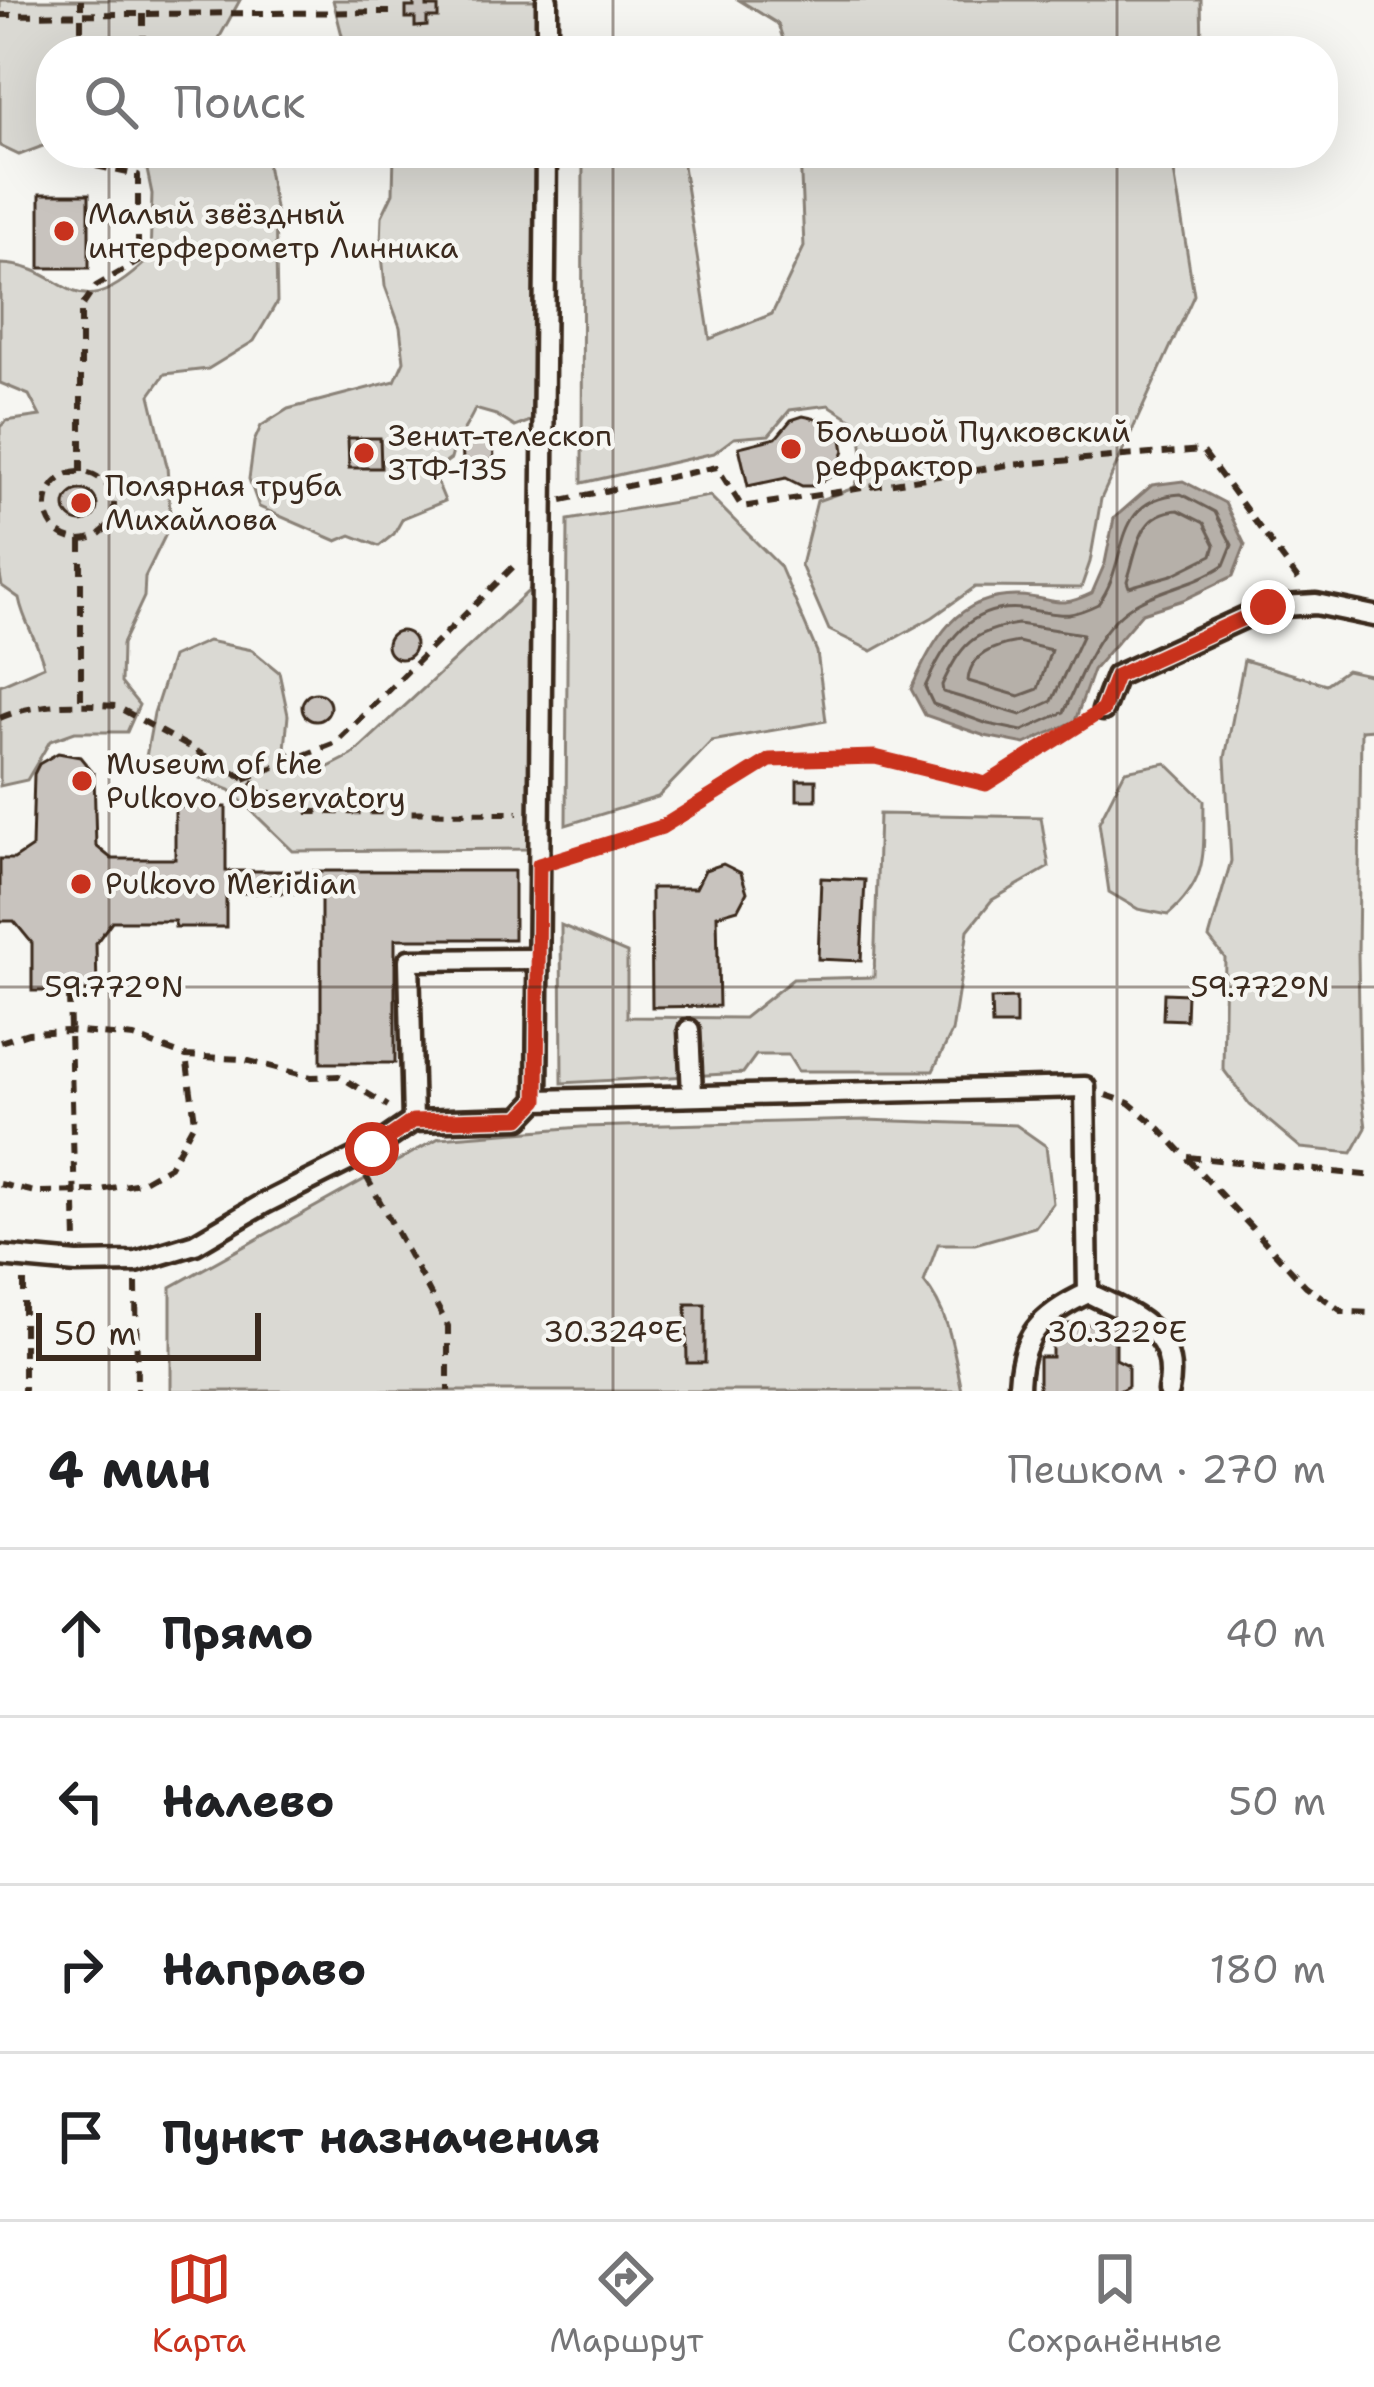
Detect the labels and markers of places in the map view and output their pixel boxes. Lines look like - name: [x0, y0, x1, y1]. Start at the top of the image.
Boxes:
- place label: Малый звёздный интерферометр Линника: [88, 193, 459, 268]
- marker: Малый звёздный интерферометр Линника: [51, 218, 77, 244]
- place label: Большой Пулковский рефрактор: [815, 411, 1131, 486]
- place label: Зенит-телескоп ЗТФ-135: [388, 415, 612, 490]
- marker: Большой Пулковский рефрактор: [778, 436, 804, 462]
- marker: Зенит-телескоп ЗТФ-135: [351, 440, 377, 466]
- place label: Полярная труба Михайлова: [105, 465, 342, 540]
- marker: Полярная труба Михайлова: [68, 490, 94, 516]
- place label: Museum of the Pulkovo Observatory: [106, 743, 406, 818]
- marker: Museum of the Pulkovo Observatory: [69, 768, 95, 794]
- place label: Pulkovo Meridian: [105, 863, 357, 904]
- marker: Pulkovo Meridian: [68, 871, 94, 897]

